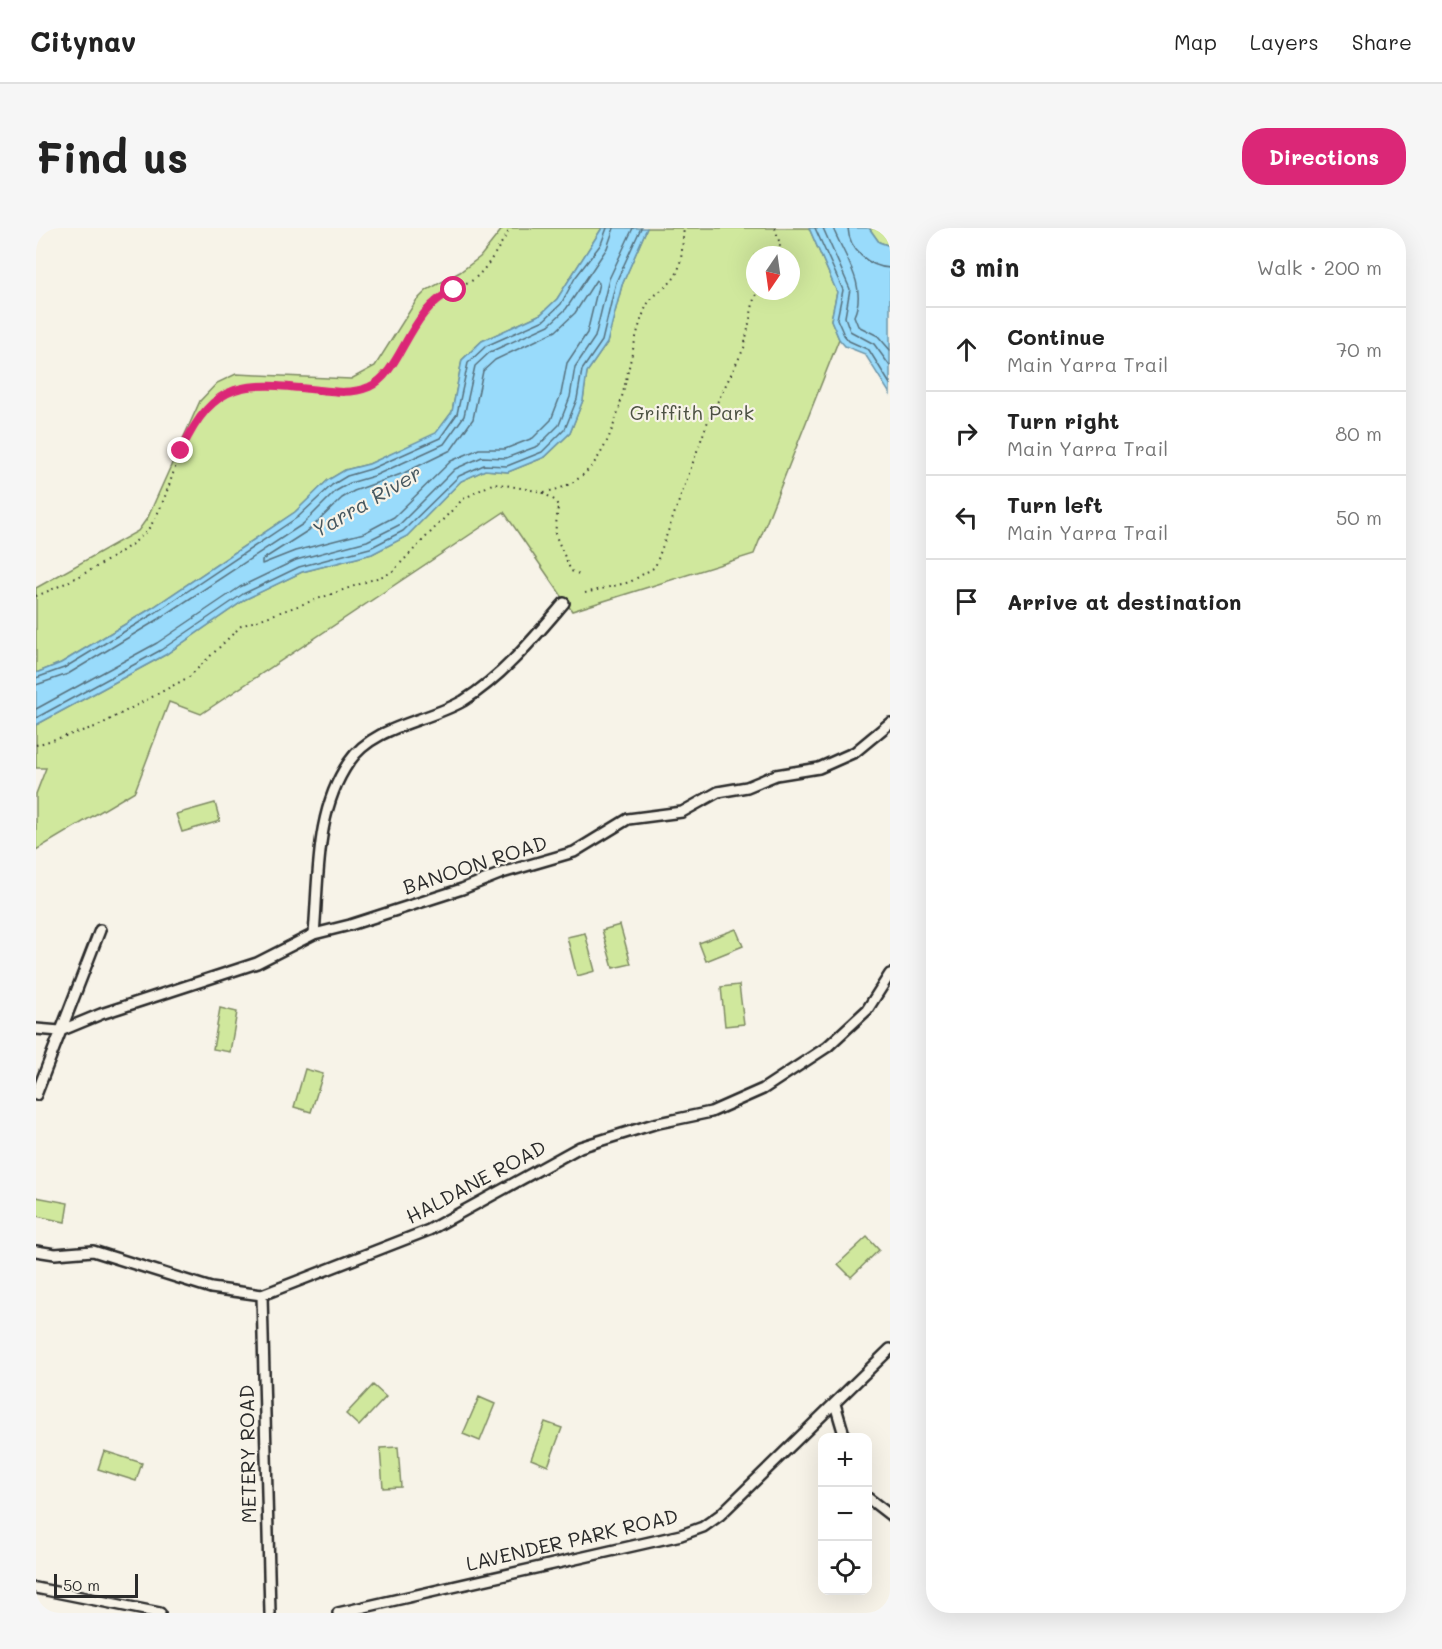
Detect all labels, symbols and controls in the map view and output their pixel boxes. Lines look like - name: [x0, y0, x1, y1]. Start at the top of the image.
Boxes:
- text: Citynav: [30, 23, 136, 59]
- text: Map: [1174, 28, 1217, 55]
- text: Layers: [1250, 28, 1319, 55]
- text: Share: [1352, 28, 1412, 55]
- button: Directions: [1242, 128, 1406, 185]
- text: Find us: [36, 129, 188, 184]
- north arrow: [746, 246, 800, 300]
- text: 3 min: [950, 250, 1019, 284]
- text: Walk · 200 m: [1257, 254, 1382, 280]
- route start: [440, 276, 466, 302]
- text: Continue: [1007, 322, 1105, 351]
- icon: ahead: [950, 333, 983, 366]
- text: 70 m: [1336, 336, 1382, 362]
- text: Main Yarra Trail: [1007, 351, 1168, 377]
- park label: Griffith Park: [630, 399, 754, 425]
- text: Turn right: [1007, 406, 1119, 435]
- icon: right: [950, 417, 983, 450]
- text: 80 m: [1335, 420, 1382, 446]
- text: Main Yarra Trail: [1007, 435, 1168, 461]
- route end: [167, 437, 193, 463]
- water label: Yarra River: [307, 458, 426, 543]
- text: Turn left: [1007, 490, 1103, 519]
- icon: left: [950, 501, 983, 534]
- text: 50 m: [1336, 504, 1382, 530]
- text: Main Yarra Trail: [1007, 519, 1168, 545]
- icon: arrive: [950, 585, 983, 618]
- text: Arrive at destination: [1007, 587, 1242, 616]
- street label: BANOON ROAD: [399, 828, 550, 900]
- street label: HALDANE ROAD: [401, 1133, 550, 1229]
- street label: METERY ROAD: [233, 1385, 261, 1524]
- map controls: [818, 1433, 872, 1595]
- button: +: [818, 1433, 872, 1487]
- button: −: [818, 1487, 872, 1541]
- street label: LAVENDER PARK ROAD: [463, 1502, 680, 1576]
- button: locate: [818, 1541, 872, 1595]
- scale bar: [54, 1571, 138, 1598]
- text: 50 m: [63, 1574, 100, 1595]

